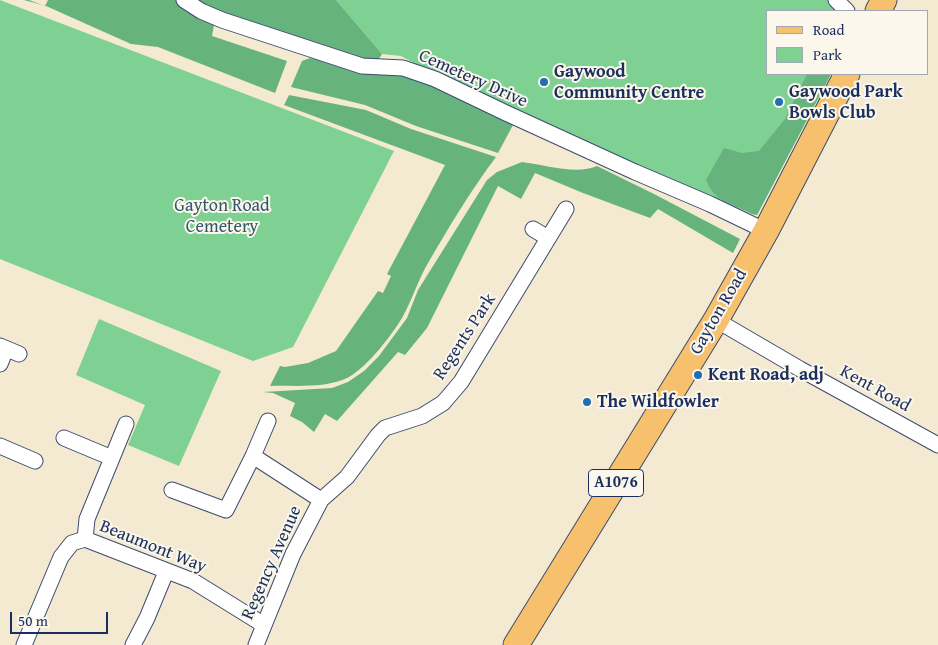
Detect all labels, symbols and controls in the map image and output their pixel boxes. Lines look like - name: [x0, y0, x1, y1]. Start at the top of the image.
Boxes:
- legend: [766, 10, 928, 75]
- text: Road: [813, 19, 844, 40]
- text: Park: [813, 44, 842, 65]
- street label: Cemetery Drive: [415, 45, 531, 113]
- place label: Gaywood Community Centre: [554, 61, 704, 104]
- marker: Gaywood Community Centre: [538, 76, 550, 88]
- place label: Gaywood Park Bowls Club: [789, 81, 903, 124]
- marker: Gaywood Park Bowls Club: [773, 96, 785, 108]
- park label: Gayton Road Cemetery: [174, 195, 270, 238]
- street label: Gayton Road: [686, 265, 752, 359]
- street label: Regents Park: [429, 290, 501, 384]
- street label: Kent Road: [836, 361, 914, 417]
- place label: Kent Road, adj: [708, 364, 824, 386]
- marker: Kent Road, adj: [692, 369, 704, 381]
- place label: The Wildfowler: [597, 391, 719, 413]
- marker: The Wildfowler: [581, 396, 593, 408]
- road number: A1076: [588, 469, 644, 496]
- street label: Regency Avenue: [237, 503, 307, 623]
- street label: Beaumont Way: [96, 516, 210, 578]
- scale bar: [12, 602, 110, 634]
- text: 50 m: [18, 610, 48, 631]

